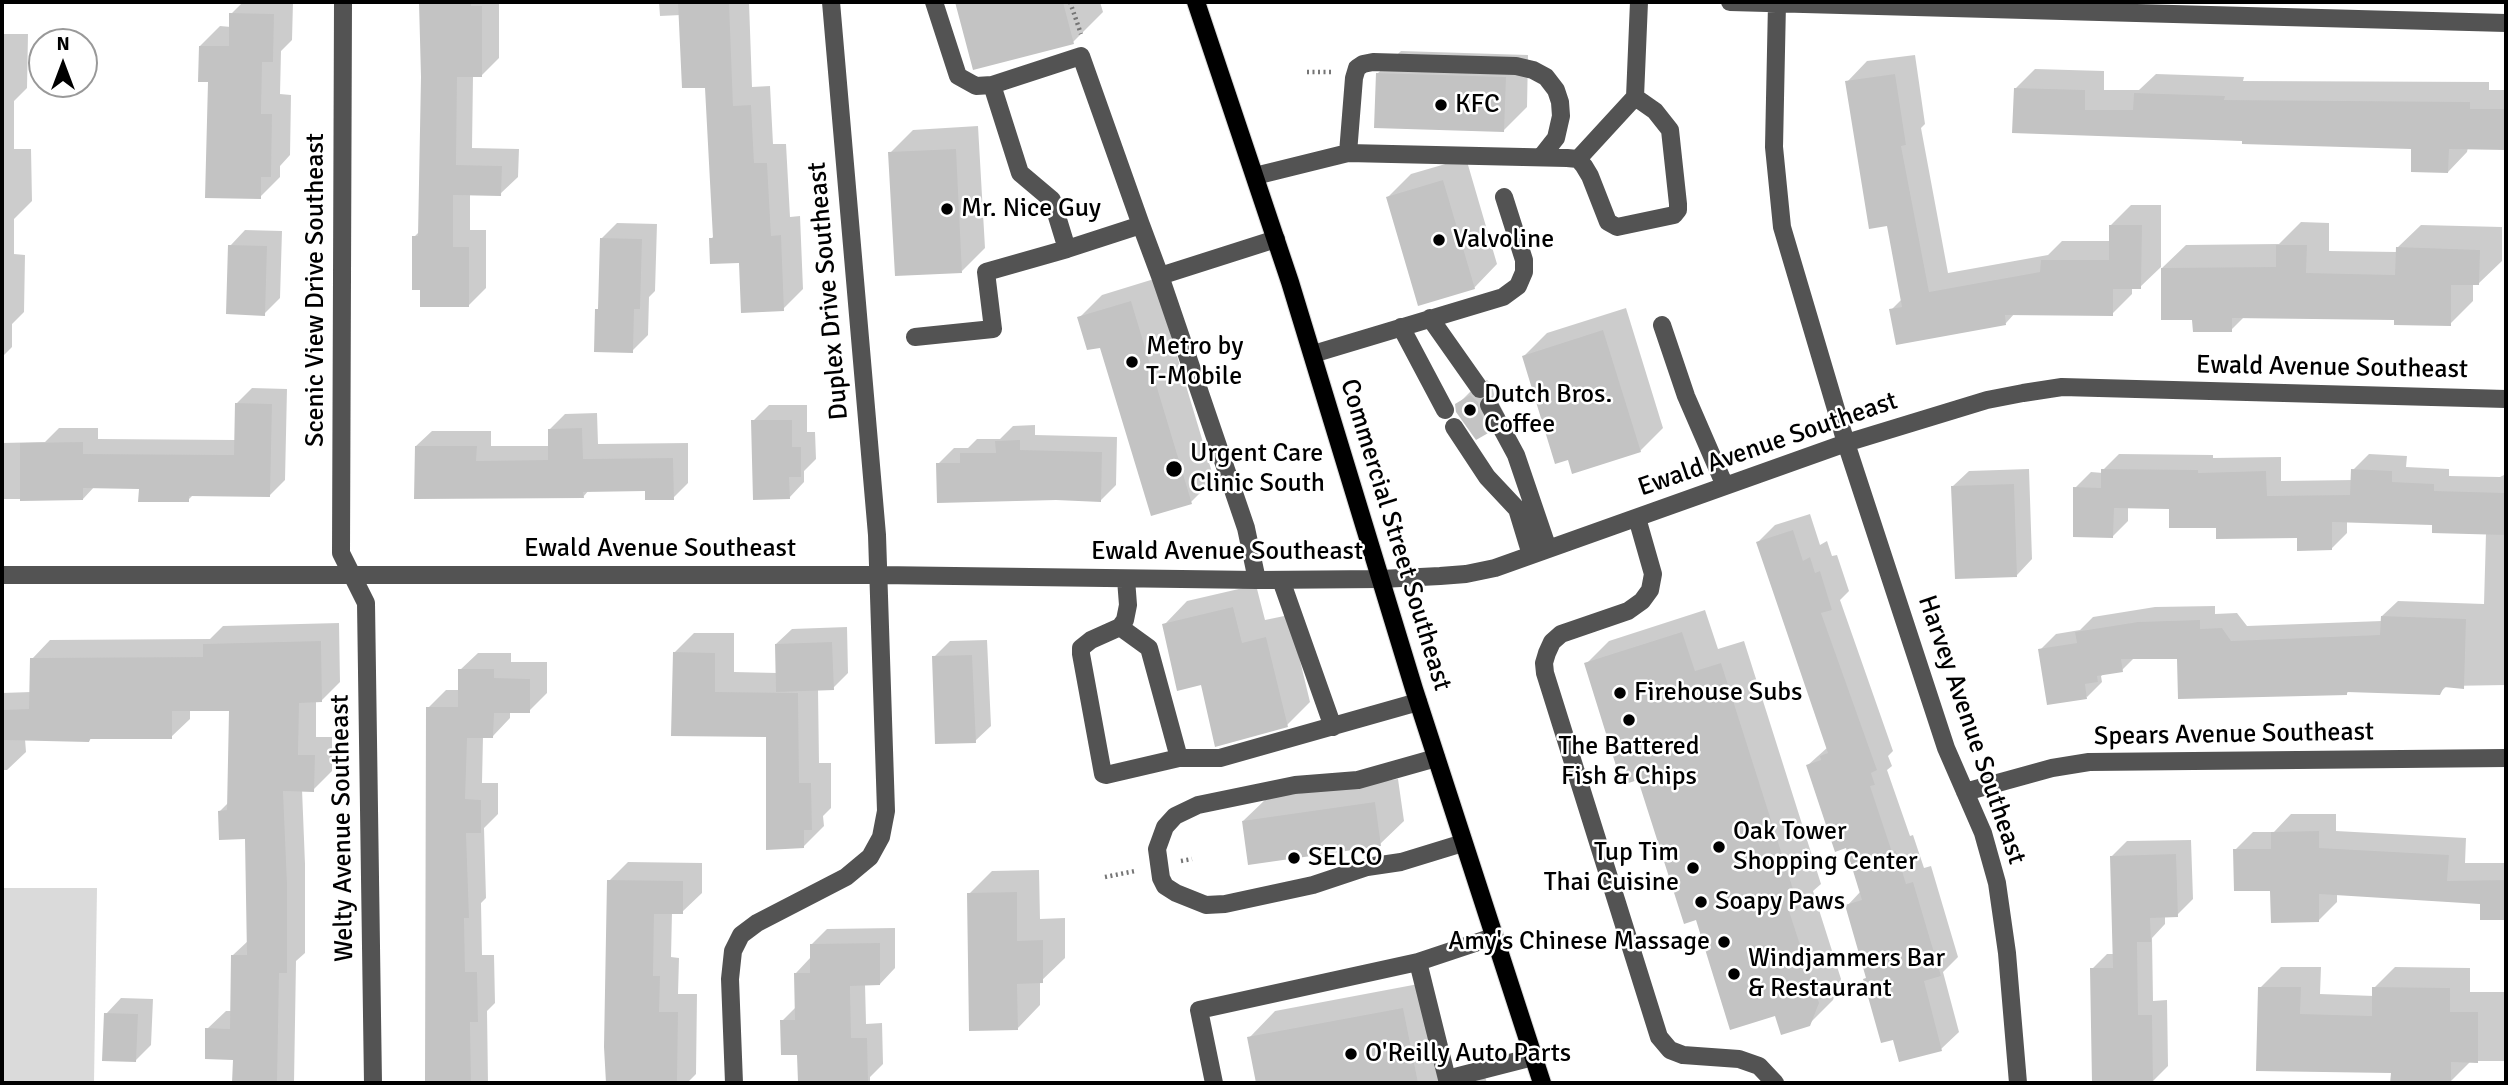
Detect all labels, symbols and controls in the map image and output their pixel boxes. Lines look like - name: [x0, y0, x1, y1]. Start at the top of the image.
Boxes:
- north arrow: [28, 28, 98, 98]
- text: N: [56, 32, 70, 56]
- place label: KFC: [1455, 89, 1500, 121]
- marker: KFC: [1433, 97, 1449, 113]
- street label: Scenic View Drive Southeast: [300, 133, 332, 447]
- street label: Duplex Drive Southeast: [802, 161, 856, 421]
- place label: Mr. Nice Guy: [961, 193, 1101, 225]
- marker: Mr. Nice Guy: [939, 201, 955, 217]
- place label: Valvoline: [1453, 224, 1554, 256]
- marker: Valvoline: [1431, 232, 1447, 248]
- place label: Metro by T-Mobile: [1146, 331, 1243, 392]
- street label: Ewald Avenue Southeast: [2196, 350, 2468, 386]
- marker: Metro by T-Mobile: [1124, 354, 1140, 370]
- street label: Commercial Street Southeast: [1333, 375, 1457, 695]
- place label: Dutch Bros. Coffee: [1484, 379, 1612, 440]
- street label: Ewald Avenue Southeast: [1634, 386, 1902, 504]
- marker: Dutch Bros. Coffee: [1462, 402, 1478, 418]
- place label: Urgent Care Clinic South: [1190, 438, 1325, 500]
- marker: Urgent Care Clinic South: [1164, 459, 1184, 479]
- street label: Ewald Avenue Southeast: [524, 533, 796, 565]
- street label: Ewald Avenue Southeast: [1091, 536, 1363, 568]
- street label: Harvey Avenue Southeast: [1910, 591, 2032, 869]
- place label: Firehouse Subs: [1634, 677, 1802, 709]
- marker: Firehouse Subs: [1612, 685, 1628, 701]
- street label: Welty Avenue Southeast: [325, 694, 361, 962]
- marker: The Battered Fish & Chips: [1621, 712, 1637, 728]
- street label: Spears Avenue Southeast: [2094, 717, 2374, 753]
- place label: The Battered Fish & Chips: [1558, 731, 1700, 792]
- place label: Oak Tower Shopping Center: [1733, 816, 1918, 878]
- place label: Tup Tim Thai Cuisine: [1544, 837, 1679, 898]
- marker: Oak Tower Shopping Center: [1711, 839, 1727, 855]
- place label: SELCO: [1308, 842, 1383, 874]
- marker: SELCO: [1286, 850, 1302, 866]
- marker: Tup Tim Thai Cuisine: [1685, 860, 1701, 876]
- place label: Soapy Paws: [1715, 886, 1845, 918]
- marker: Soapy Paws: [1693, 894, 1709, 910]
- place label: Amy's Chinese Massage: [1448, 926, 1710, 958]
- marker: Amy's Chinese Massage: [1716, 934, 1732, 950]
- place label: Windjammers Bar & Restaurant: [1748, 943, 1945, 1004]
- marker: Windjammers Bar & Restaurant: [1726, 966, 1742, 982]
- place label: O'Reilly Auto Parts: [1365, 1038, 1571, 1070]
- marker: O'Reilly Auto Parts: [1343, 1046, 1359, 1062]

